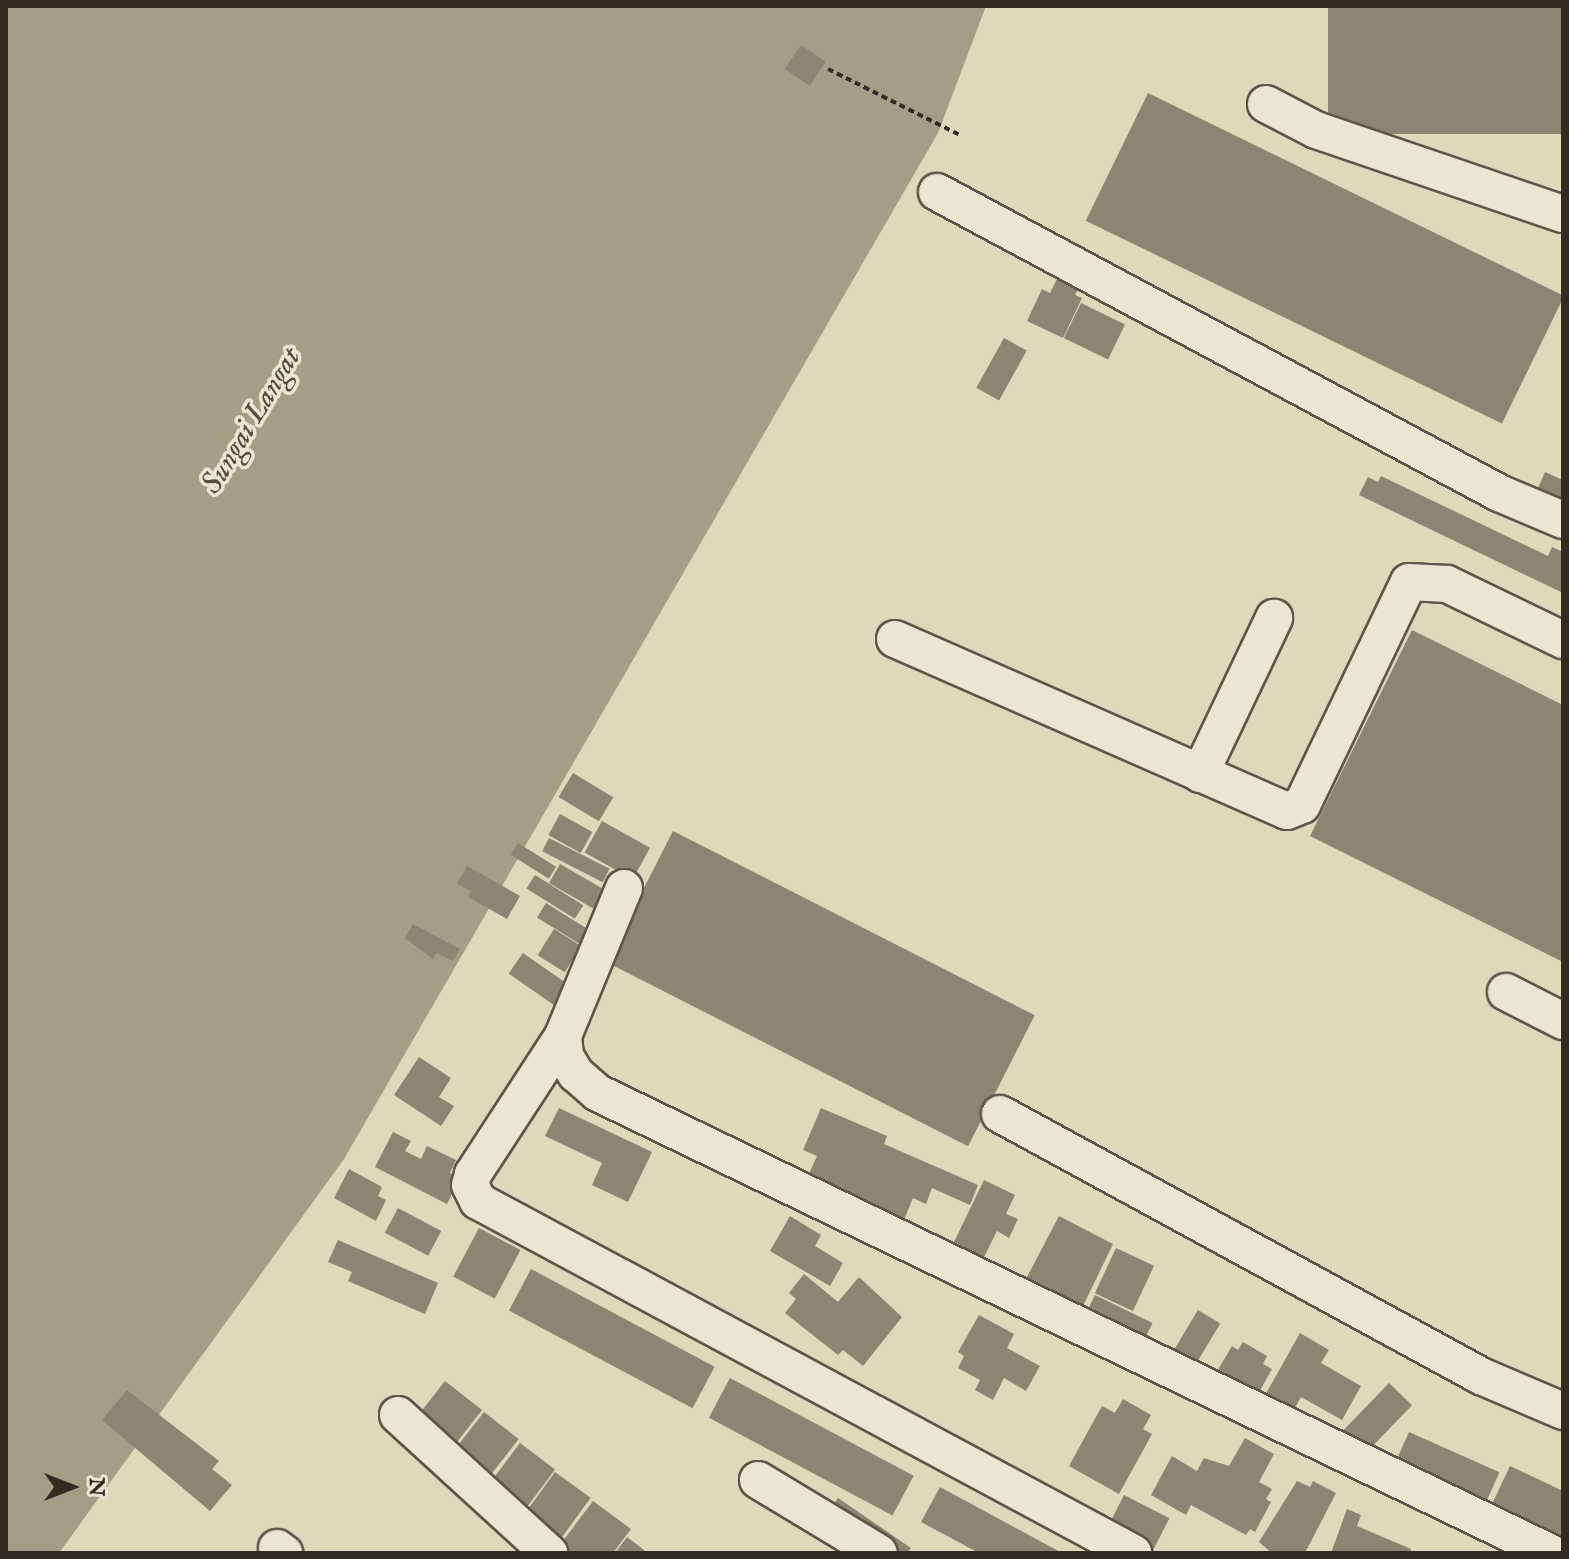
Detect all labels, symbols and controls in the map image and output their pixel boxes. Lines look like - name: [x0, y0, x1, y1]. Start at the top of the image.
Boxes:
- water label: Sungai Langat: [194, 341, 310, 501]
- north arrow: [32, 1447, 112, 1527]
- text: N: [82, 1477, 110, 1497]

